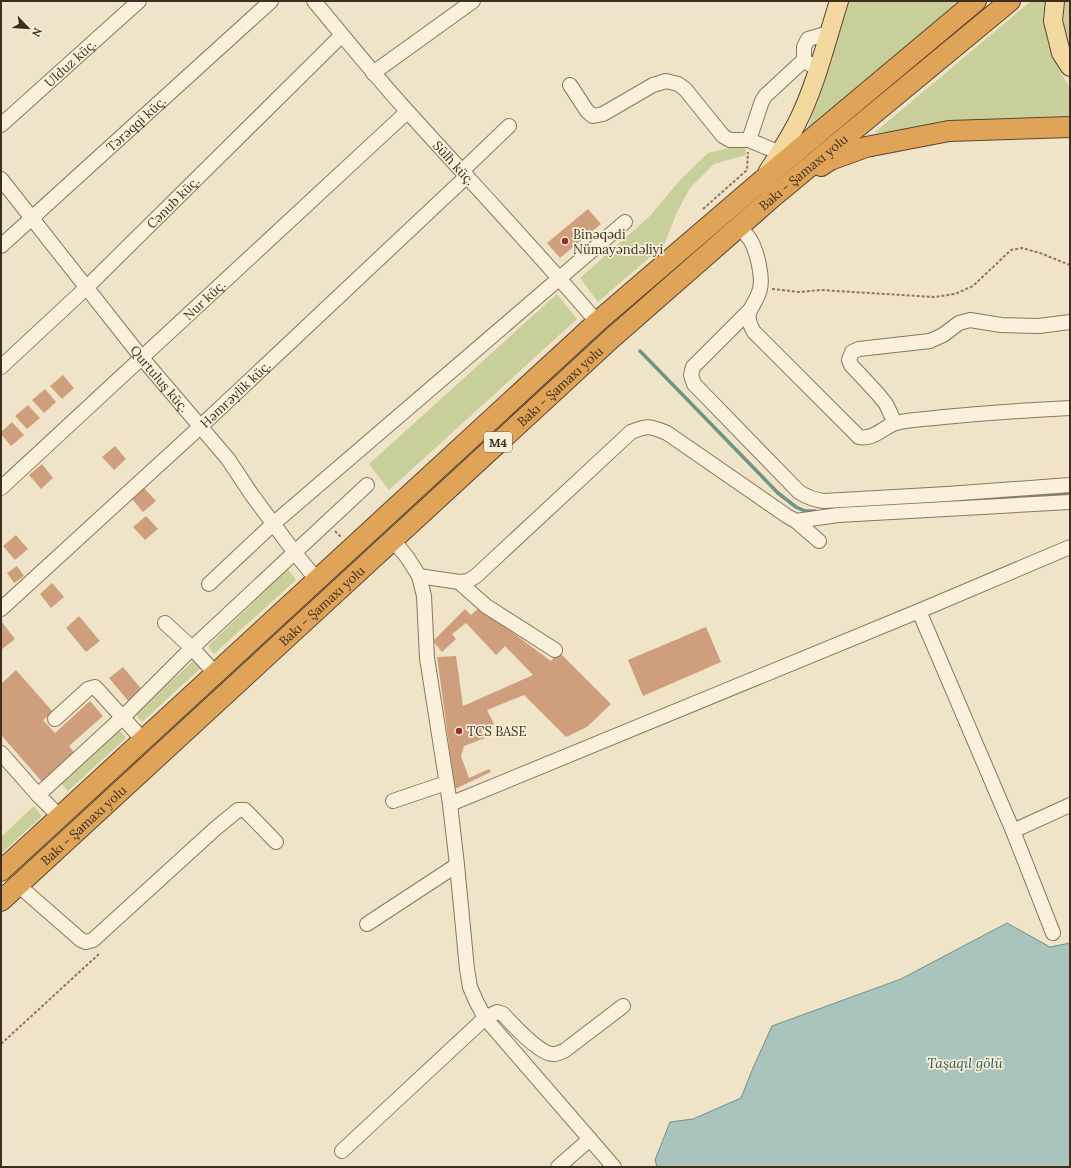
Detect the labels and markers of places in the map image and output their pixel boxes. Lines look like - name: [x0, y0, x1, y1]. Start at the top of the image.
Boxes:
- place label: Binəqədi Nümayəndəliyi: [573, 226, 663, 258]
- marker: Binəqədi Nümayəndəliyi: [560, 236, 570, 246]
- place label: TCS BASE: [467, 723, 527, 740]
- marker: TCS BASE: [454, 726, 464, 736]

